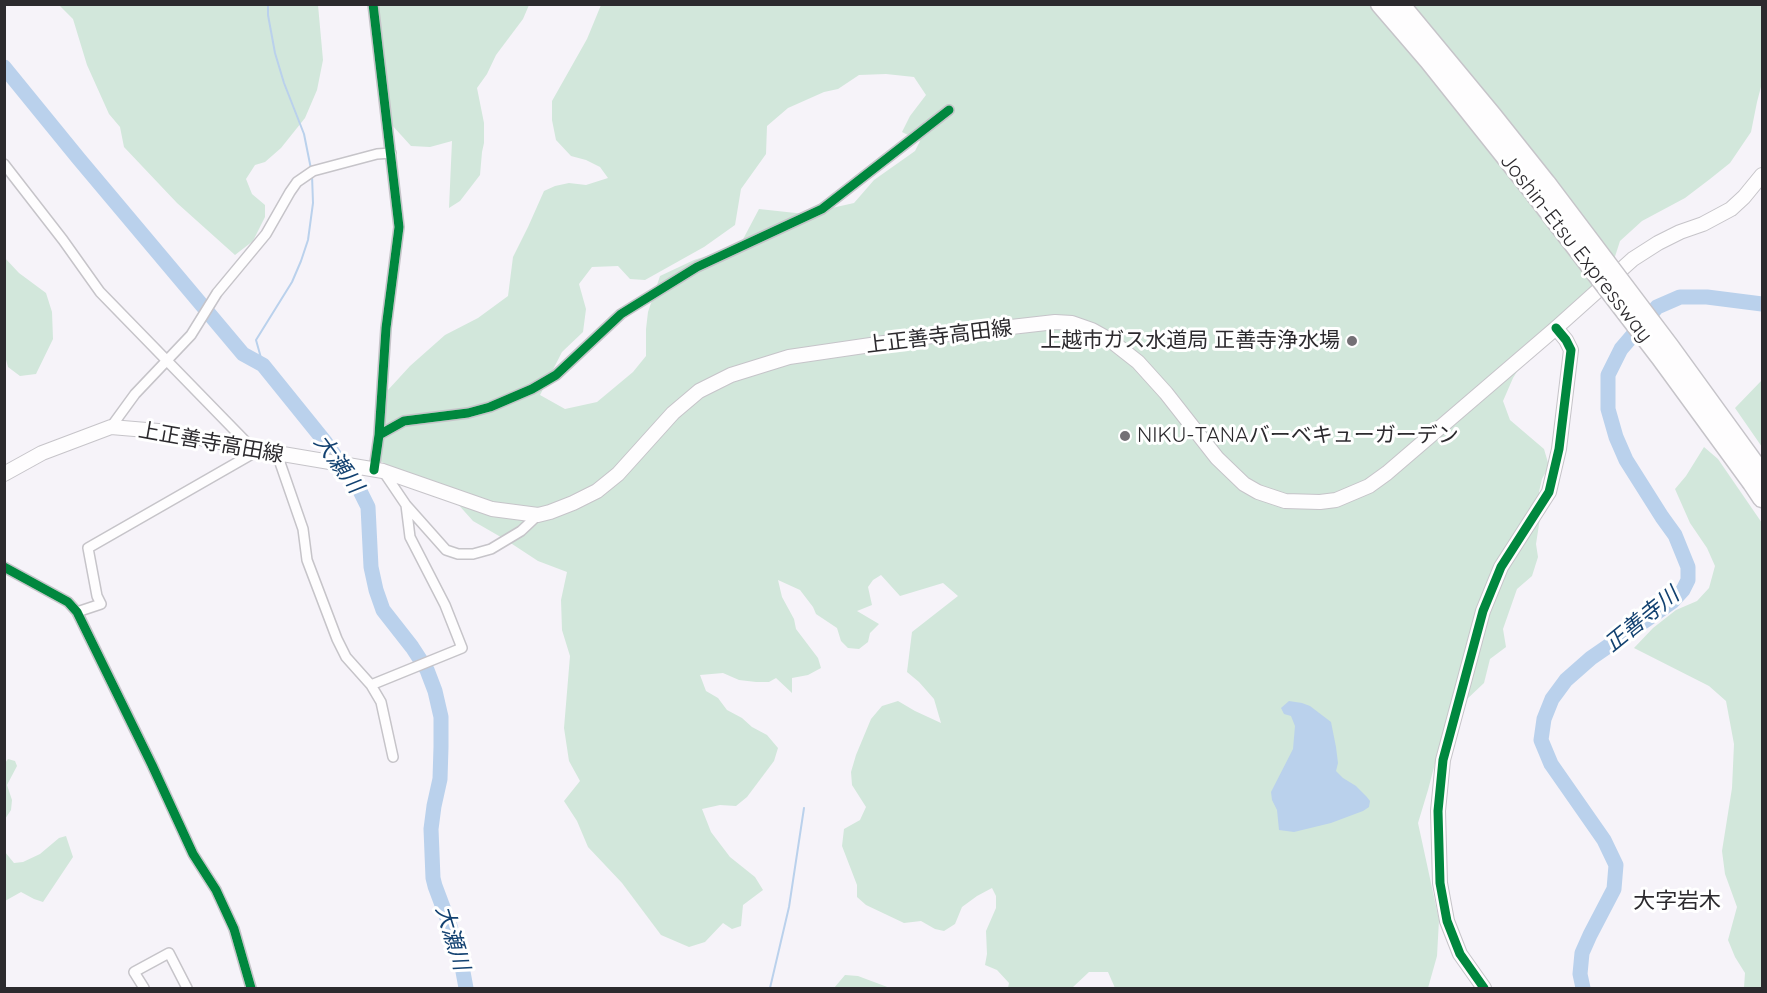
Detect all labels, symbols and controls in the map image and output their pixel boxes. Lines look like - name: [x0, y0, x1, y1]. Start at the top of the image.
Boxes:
- street label: Joshin-Etsu Expressway: [1494, 149, 1658, 347]
- street label: 上正善寺高田線: [865, 316, 1013, 358]
- place label: 上越市ガス水道局 正善寺浄水場: [1040, 328, 1340, 354]
- marker: 上越市ガス水道局 正善寺浄水場: [1345, 334, 1359, 348]
- street label: 上正善寺高田線: [136, 418, 286, 468]
- place label: NIKU-TANAバーベキューガーデン: [1137, 423, 1459, 449]
- marker: NIKU-TANAバーベキューガーデン: [1118, 429, 1132, 443]
- water label: 大瀬川: [308, 430, 368, 498]
- water label: 正善寺川: [1599, 582, 1685, 658]
- district label: 大字岩木: [1633, 888, 1721, 914]
- water label: 大瀬川: [430, 903, 474, 973]

